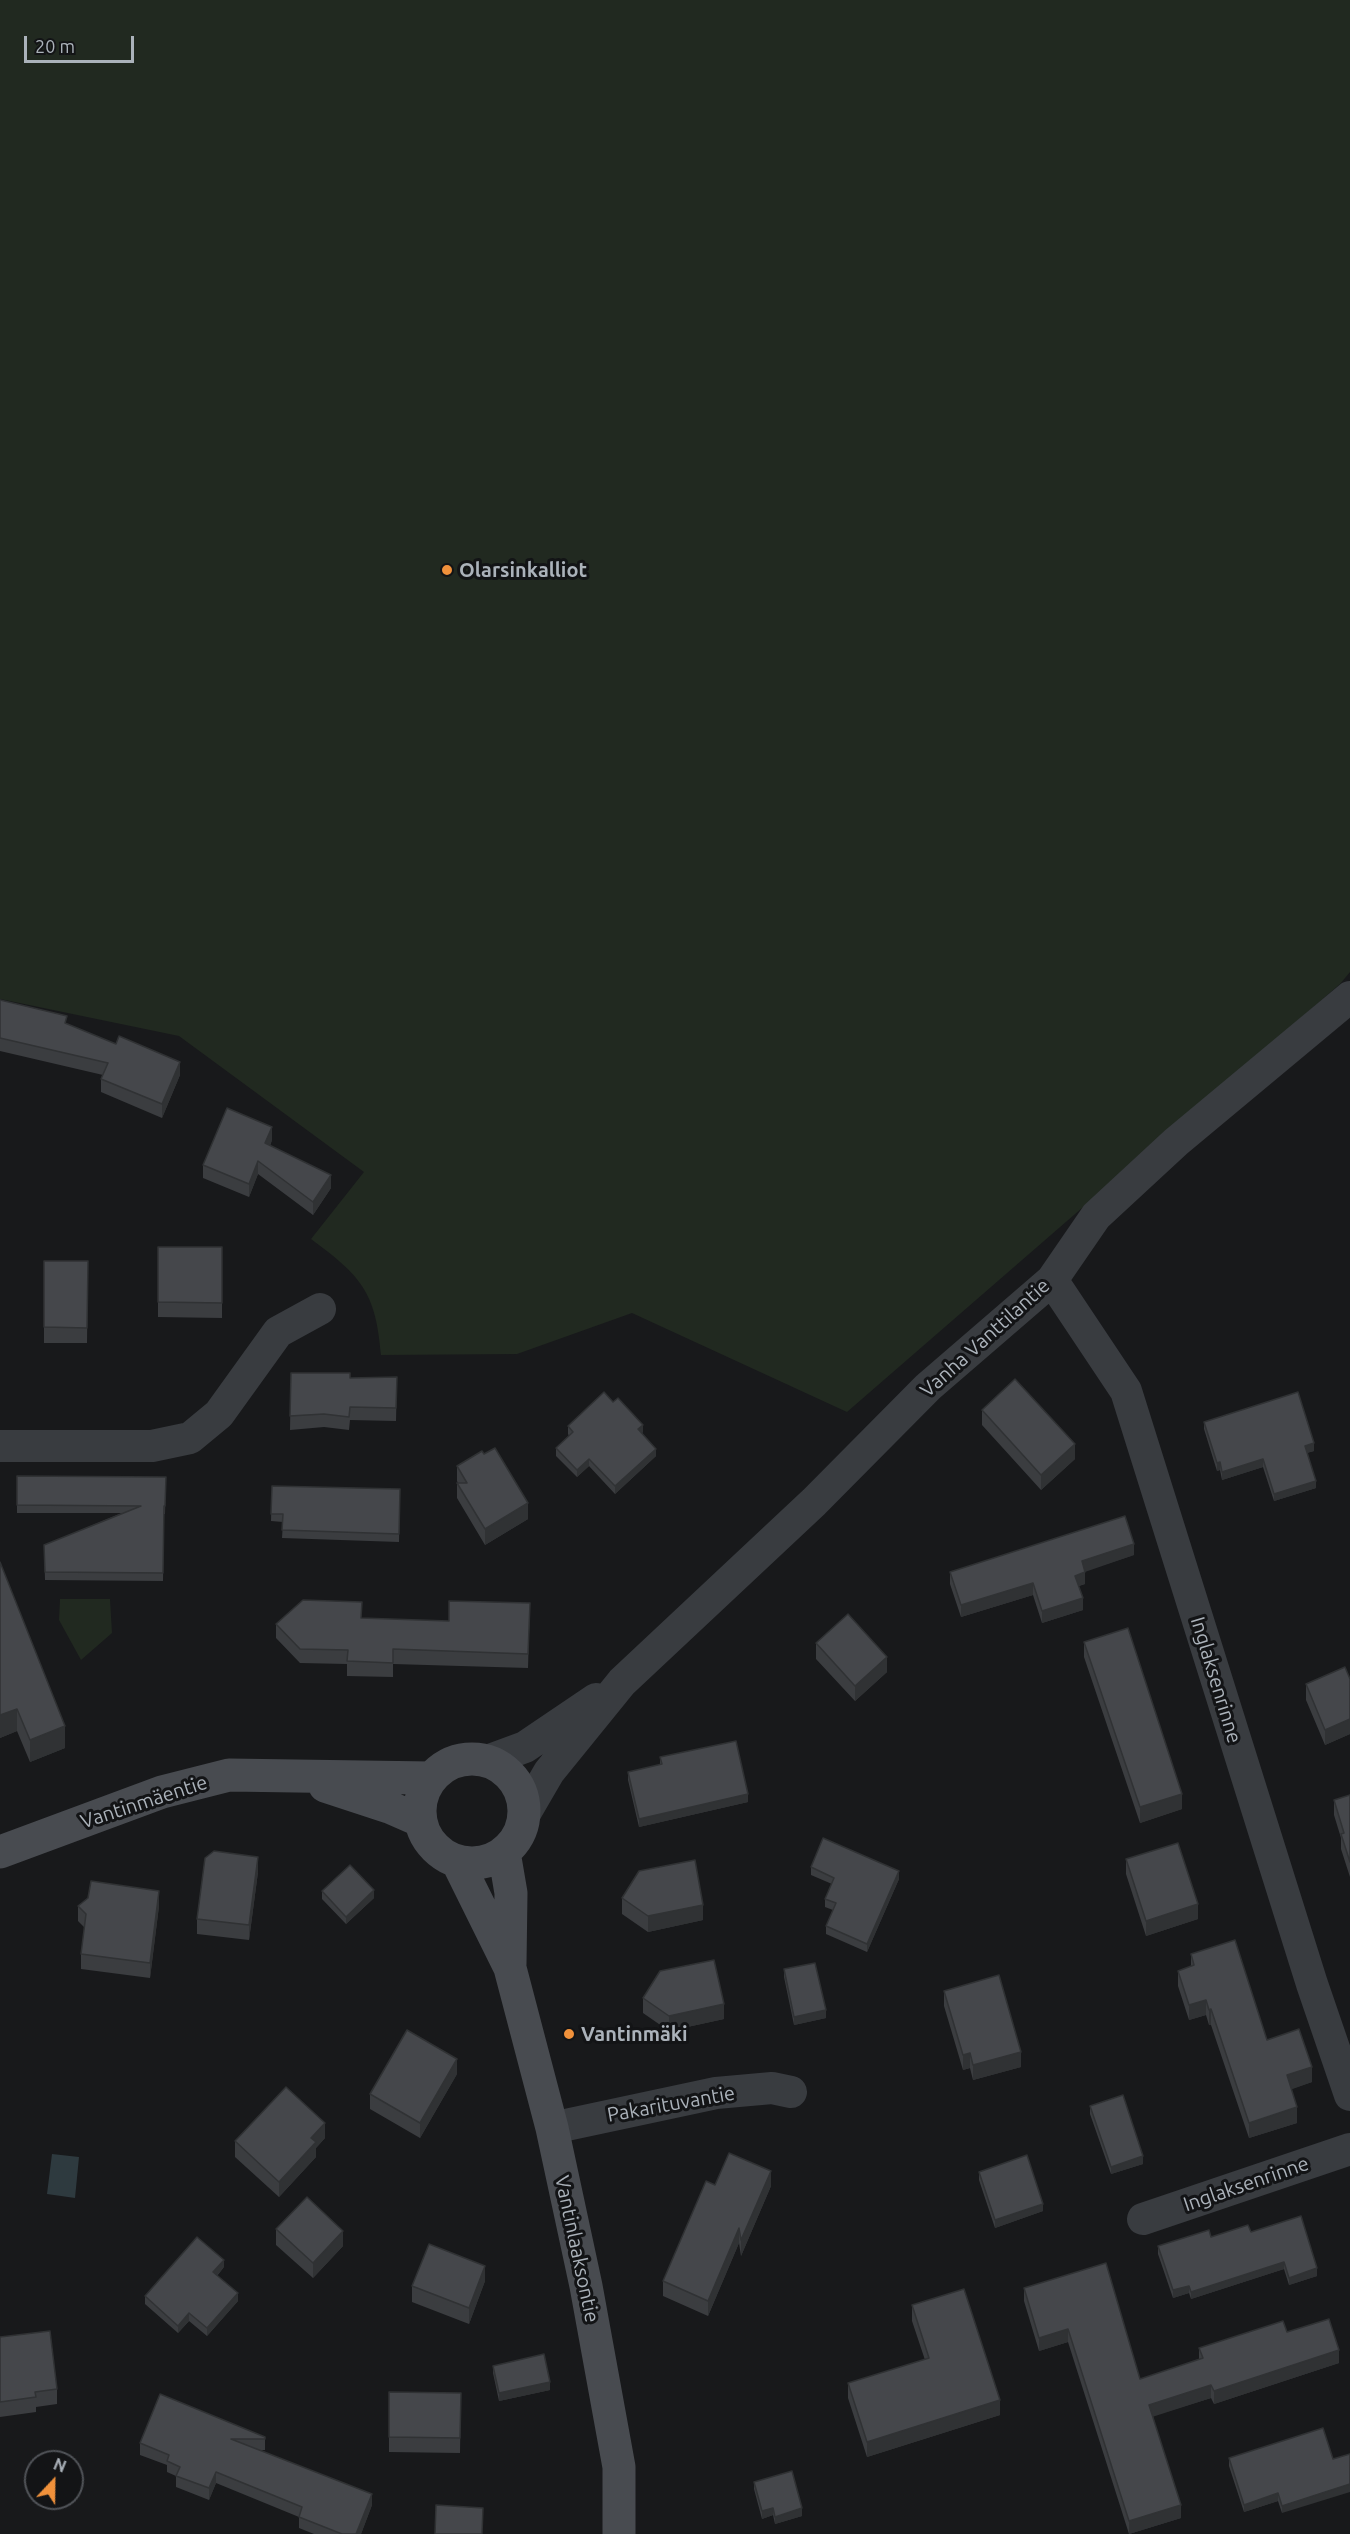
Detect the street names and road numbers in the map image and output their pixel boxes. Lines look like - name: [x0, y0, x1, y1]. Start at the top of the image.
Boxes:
- street label: Vanha Vanttilantie: [915, 1274, 1055, 1402]
- street label: Inglaksenrinne: [1185, 1614, 1247, 1746]
- street label: Vantinmäentie: [78, 1770, 210, 1834]
- street label: Pakarituvantie: [605, 2081, 737, 2127]
- street label: Inglaksenrinne: [1180, 2151, 1312, 2217]
- street label: Vantinlaaksontie: [550, 2173, 604, 2325]

